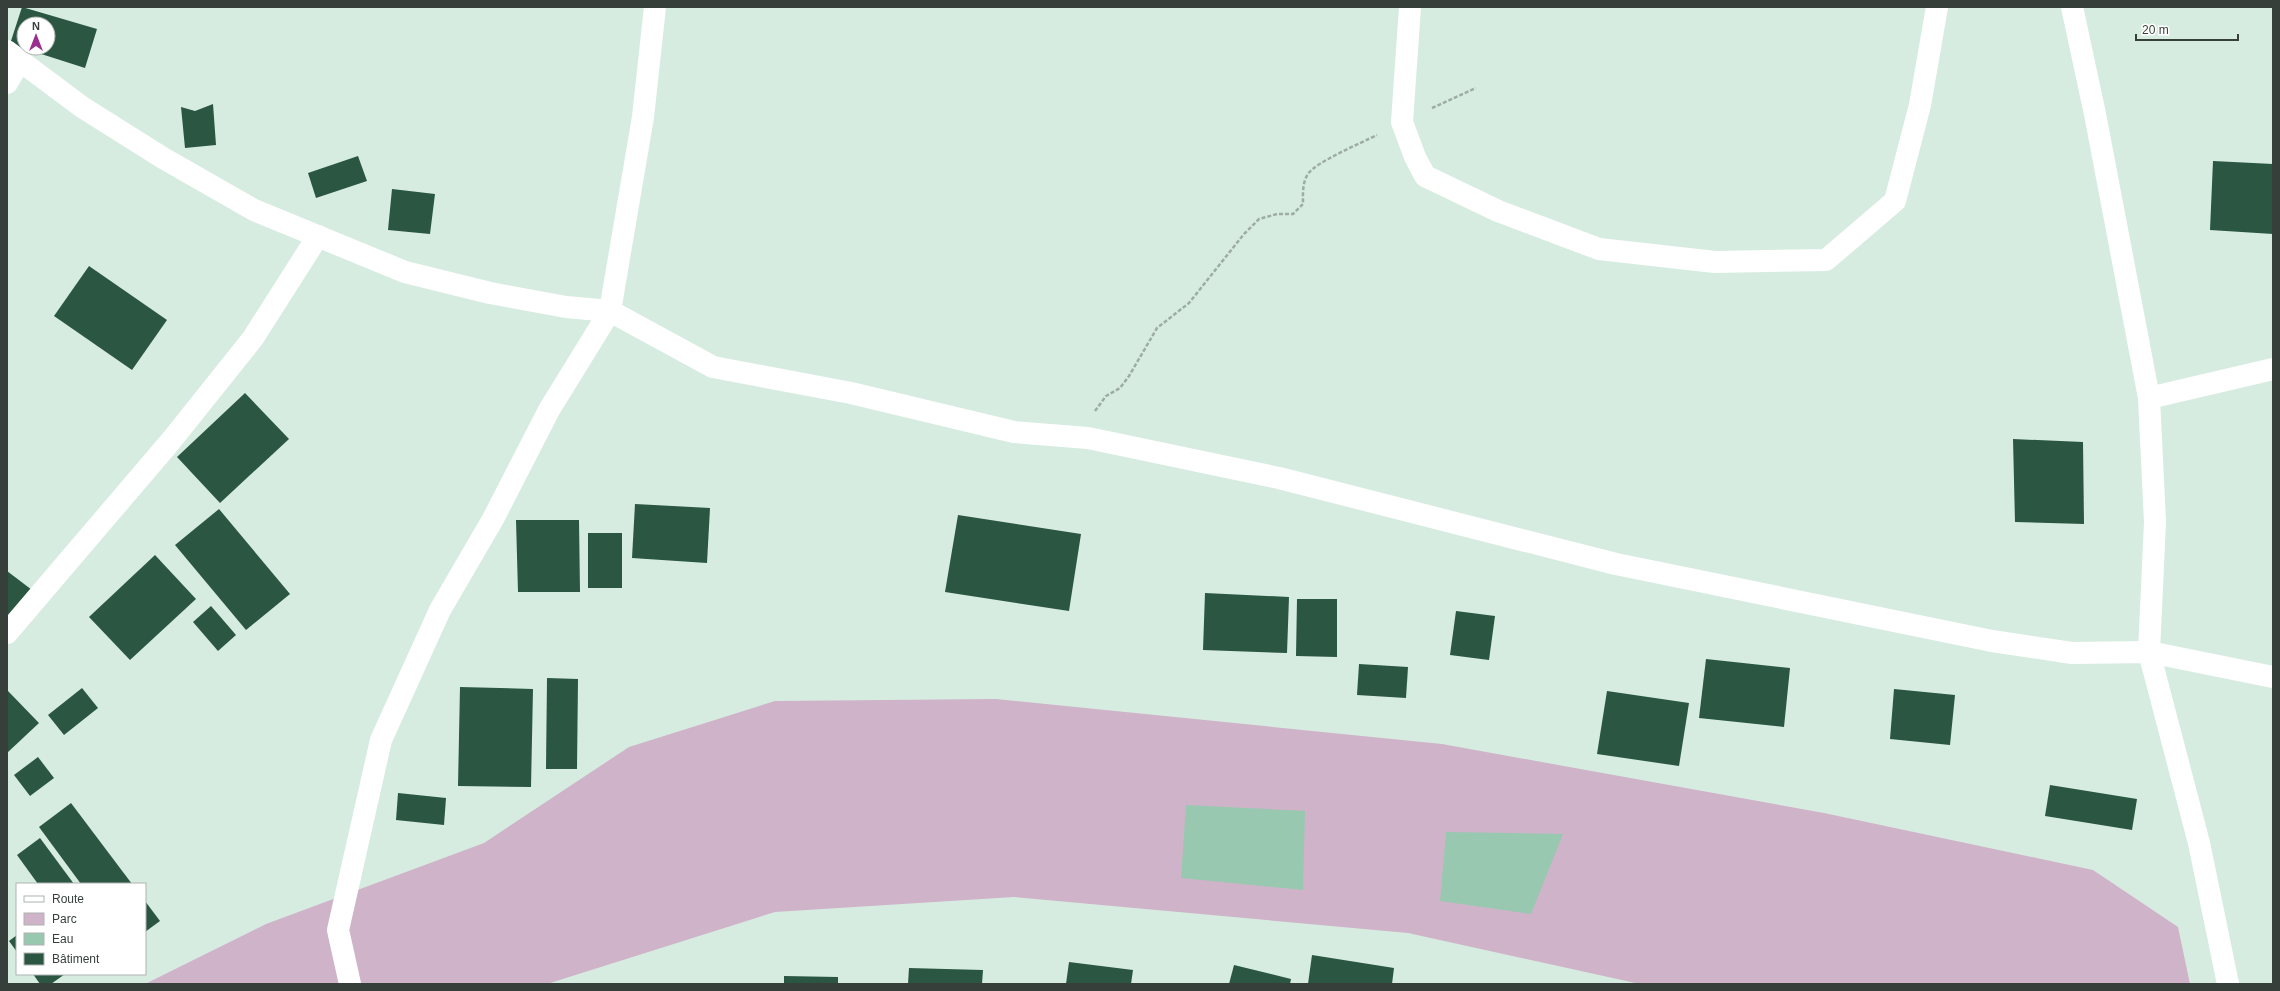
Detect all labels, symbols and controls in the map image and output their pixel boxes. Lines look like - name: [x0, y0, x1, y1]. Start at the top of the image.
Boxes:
- north arrow: [16, 16, 56, 56]
- scale bar: [2136, 16, 2238, 42]
- text: N: [32, 20, 40, 32]
- text: 20 m: [2142, 23, 2169, 37]
- legend: [16, 883, 146, 975]
- text: Route: [52, 892, 84, 906]
- text: Parc: [52, 912, 77, 926]
- text: Eau: [52, 932, 73, 946]
- text: Bâtiment: [52, 952, 100, 966]

